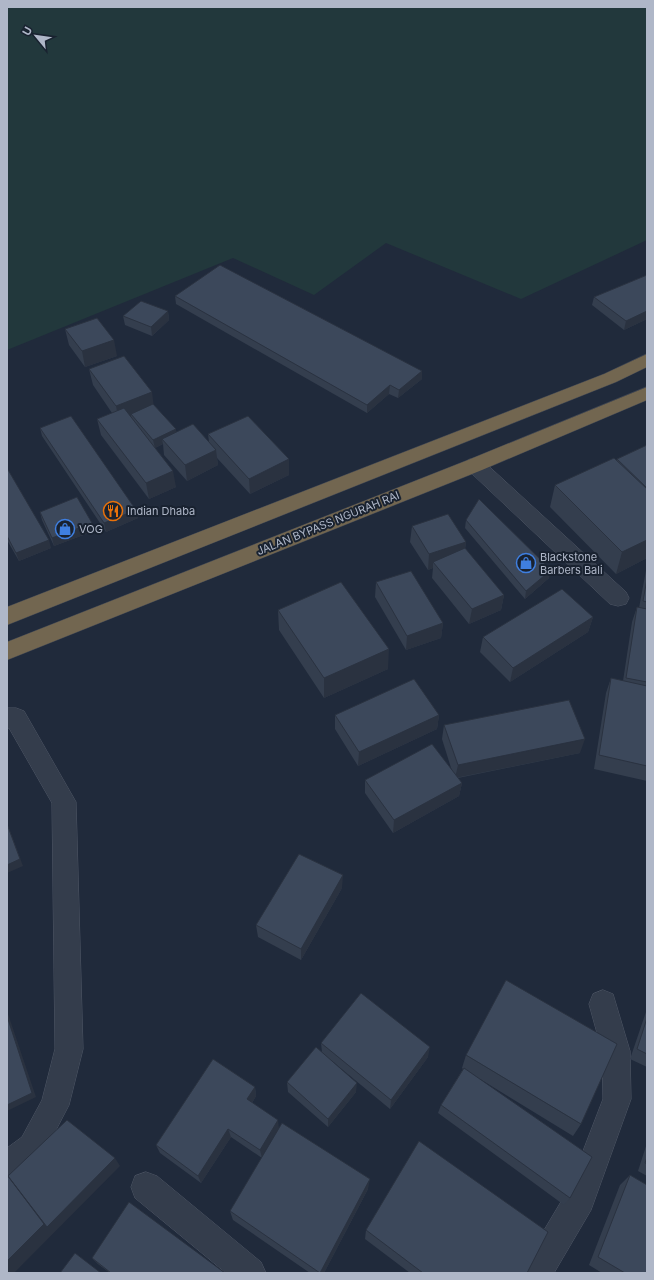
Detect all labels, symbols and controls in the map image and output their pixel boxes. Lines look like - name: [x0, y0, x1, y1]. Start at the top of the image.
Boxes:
- north arrow: [16, 16, 56, 56]
- text: U: [19, 24, 35, 38]
- street label: JALAN BYPASS NGURAH RAI: [255, 488, 401, 558]
- restaurant icon: Indian Dhaba: [102, 500, 124, 522]
- place label: Indian Dhaba: [127, 504, 195, 518]
- shop icon: VOG: [54, 518, 76, 540]
- place label: VOG: [79, 522, 103, 536]
- place label: Blackstone Barbers Bali: [540, 550, 603, 577]
- shop icon: Blackstone Barbers Bali: [515, 552, 537, 574]

